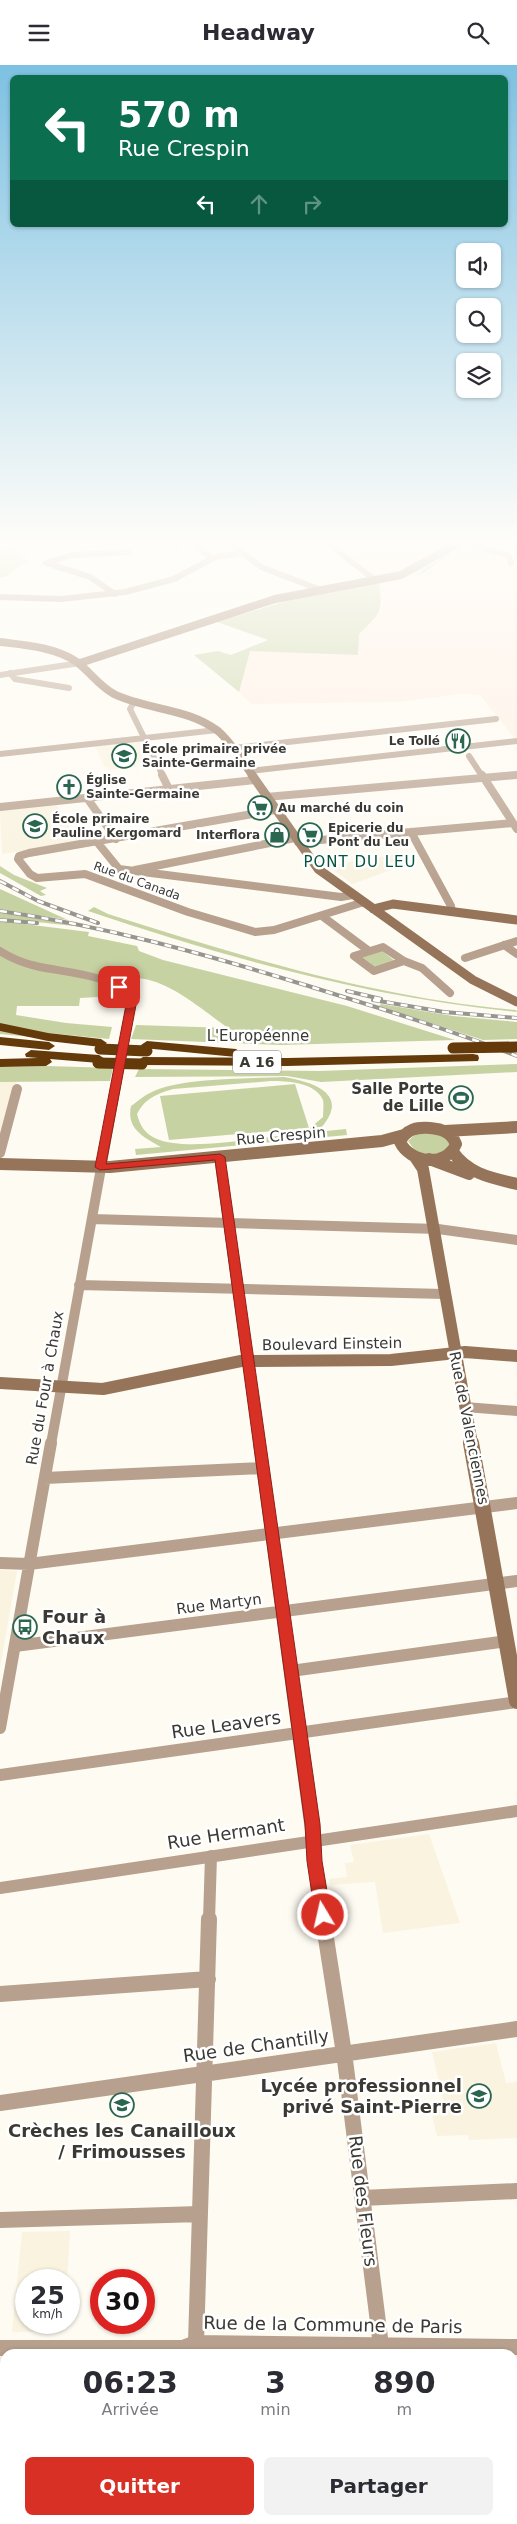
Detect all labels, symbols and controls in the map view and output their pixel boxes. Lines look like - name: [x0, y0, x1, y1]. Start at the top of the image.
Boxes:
- icon: menu: [25, 19, 53, 47]
- icon: search: [464, 19, 492, 47]
- text: Headway: [202, 20, 315, 45]
- icon: left: [35, 95, 100, 160]
- text: 570 m: [118, 95, 240, 135]
- text: Rue Crespin: [118, 136, 250, 161]
- icon: left: [192, 190, 220, 218]
- icon: ahead: [245, 190, 273, 218]
- icon: right: [298, 190, 326, 218]
- map controls: [456, 243, 501, 398]
- button: sound: [456, 243, 501, 288]
- button: search: [456, 298, 501, 343]
- button: layers: [456, 353, 501, 398]
- restaurant icon: Le Tollé: [445, 728, 471, 754]
- place label: Le Tollé: [389, 734, 440, 748]
- place label: École primaire privée Sainte-Germaine: [142, 741, 286, 770]
- school or university icon: École primaire privée Sainte-Germaine: [111, 743, 137, 769]
- place label: Église Sainte-Germaine: [86, 772, 200, 801]
- church icon: Église Sainte-Germaine: [56, 774, 82, 800]
- supermarket icon: Au marché du coin: [247, 795, 273, 821]
- place label: Au marché du coin: [278, 801, 404, 815]
- place label: École primaire Pauline Kergomard: [52, 811, 181, 840]
- school or university icon: École primaire Pauline Kergomard: [22, 813, 48, 839]
- place label: Epicerie du Pont du Leu: [328, 821, 409, 849]
- shop icon: Interflora: [264, 822, 290, 848]
- supermarket icon: Epicerie du Pont du Leu: [297, 822, 323, 848]
- place label: Interflora: [196, 828, 260, 842]
- district label: PONT DU LEU: [303, 853, 417, 871]
- street label: Rue du Canada: [92, 859, 182, 903]
- pin: [98, 966, 140, 1008]
- icon: arrive: [105, 973, 133, 1001]
- street label: L'Européenne: [207, 1027, 309, 1045]
- road number: A 16: [233, 1051, 281, 1074]
- place label: Salle Porte de Lille: [351, 1080, 444, 1115]
- sports icon: Salle Porte de Lille: [448, 1085, 474, 1111]
- street label: Rue Crespin: [235, 1123, 327, 1149]
- street label: Rue du Four à Chaux: [23, 1309, 67, 1467]
- street label: Boulevard Einstein: [262, 1334, 402, 1354]
- street label: Rue de Valenciennes: [445, 1350, 493, 1506]
- street label: Rue Martyn: [175, 1590, 263, 1618]
- place label: Four à Chaux: [42, 1606, 106, 1648]
- bus stop icon: Four à Chaux: [12, 1614, 38, 1640]
- street label: Rue Leavers: [170, 1706, 282, 1743]
- street label: Rue Hermant: [166, 1814, 286, 1853]
- position arrow: [296, 1888, 348, 1940]
- street label: Rue de Chantilly: [182, 2025, 331, 2066]
- place label: Lycée professionnel privé Saint-Pierre: [261, 2075, 462, 2117]
- school or university icon: Lycée professionnel privé Saint-Pierre: [466, 2083, 492, 2109]
- school or university icon: Crèches les Canailloux / Frimousses: [109, 2092, 135, 2118]
- place label: Crèches les Canailloux / Frimousses: [8, 2120, 236, 2162]
- street label: Rue des Fleurs: [345, 2134, 382, 2268]
- speed limit sign: 30: [90, 2269, 155, 2334]
- text: 25: [30, 2281, 65, 2310]
- text: km/h: [32, 2307, 63, 2321]
- street label: Rue de la Commune de Paris: [203, 2312, 463, 2337]
- text: 06:23: [82, 2365, 178, 2400]
- text: 3: [265, 2365, 286, 2400]
- text: 890: [373, 2365, 436, 2400]
- text: Arrivée: [101, 2400, 159, 2419]
- text: min: [260, 2400, 291, 2419]
- text: m: [396, 2400, 412, 2419]
- button: Quitter: [25, 2457, 254, 2515]
- button: Partager: [264, 2457, 493, 2515]

